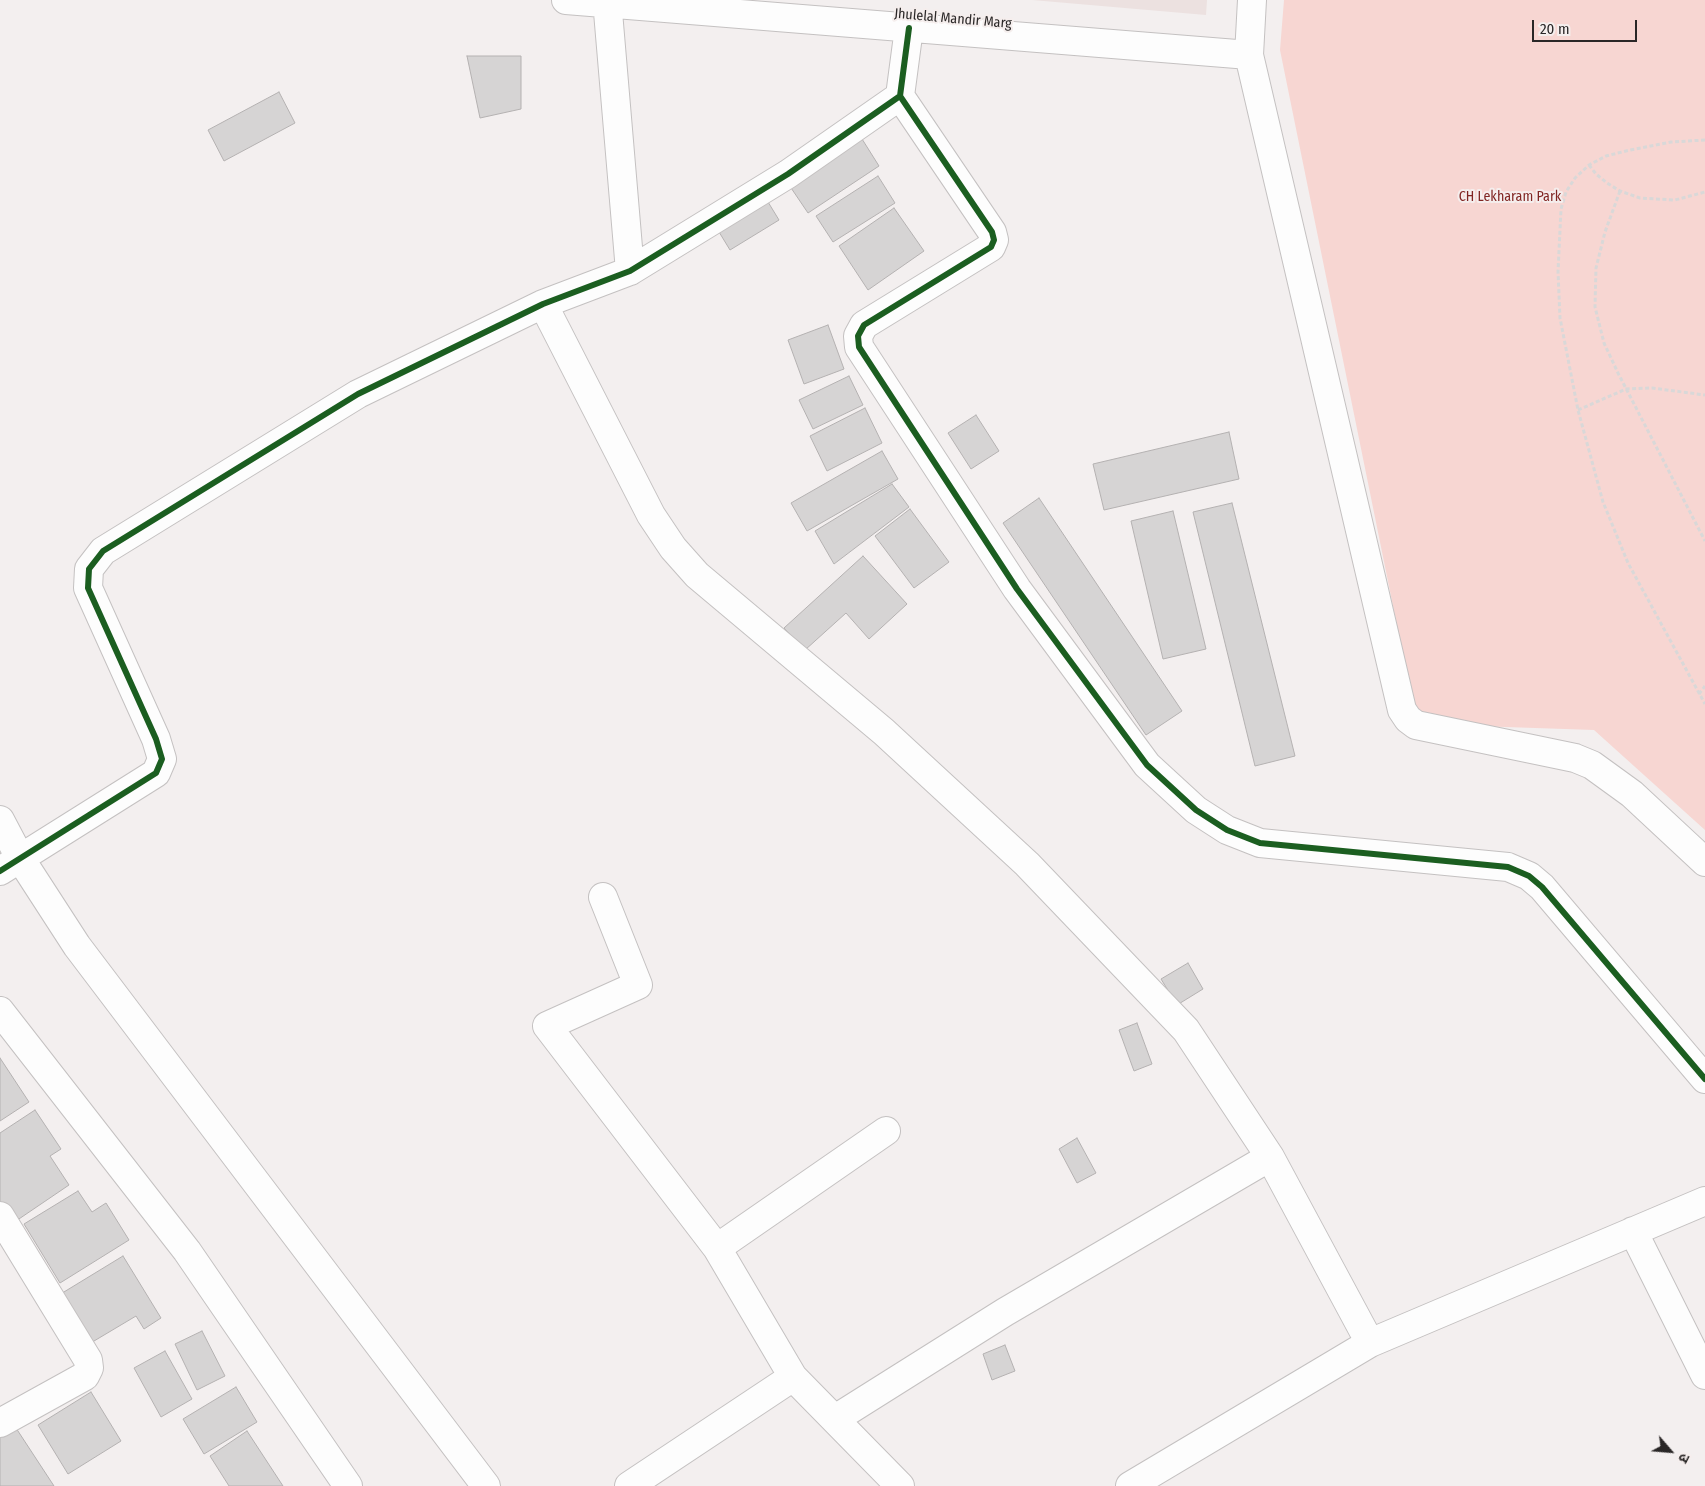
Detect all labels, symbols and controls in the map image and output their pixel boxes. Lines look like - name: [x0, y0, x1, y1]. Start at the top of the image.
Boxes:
- street label: Jhulelal Mandir Marg: [894, 5, 1012, 33]
- scale bar: [1535, 10, 1640, 42]
- text: 20 m: [1540, 20, 1570, 38]
- park label: CH Lekharam Park: [1459, 189, 1561, 205]
- north arrow: [1645, 1426, 1695, 1476]
- text: उ: [1674, 1451, 1693, 1466]

